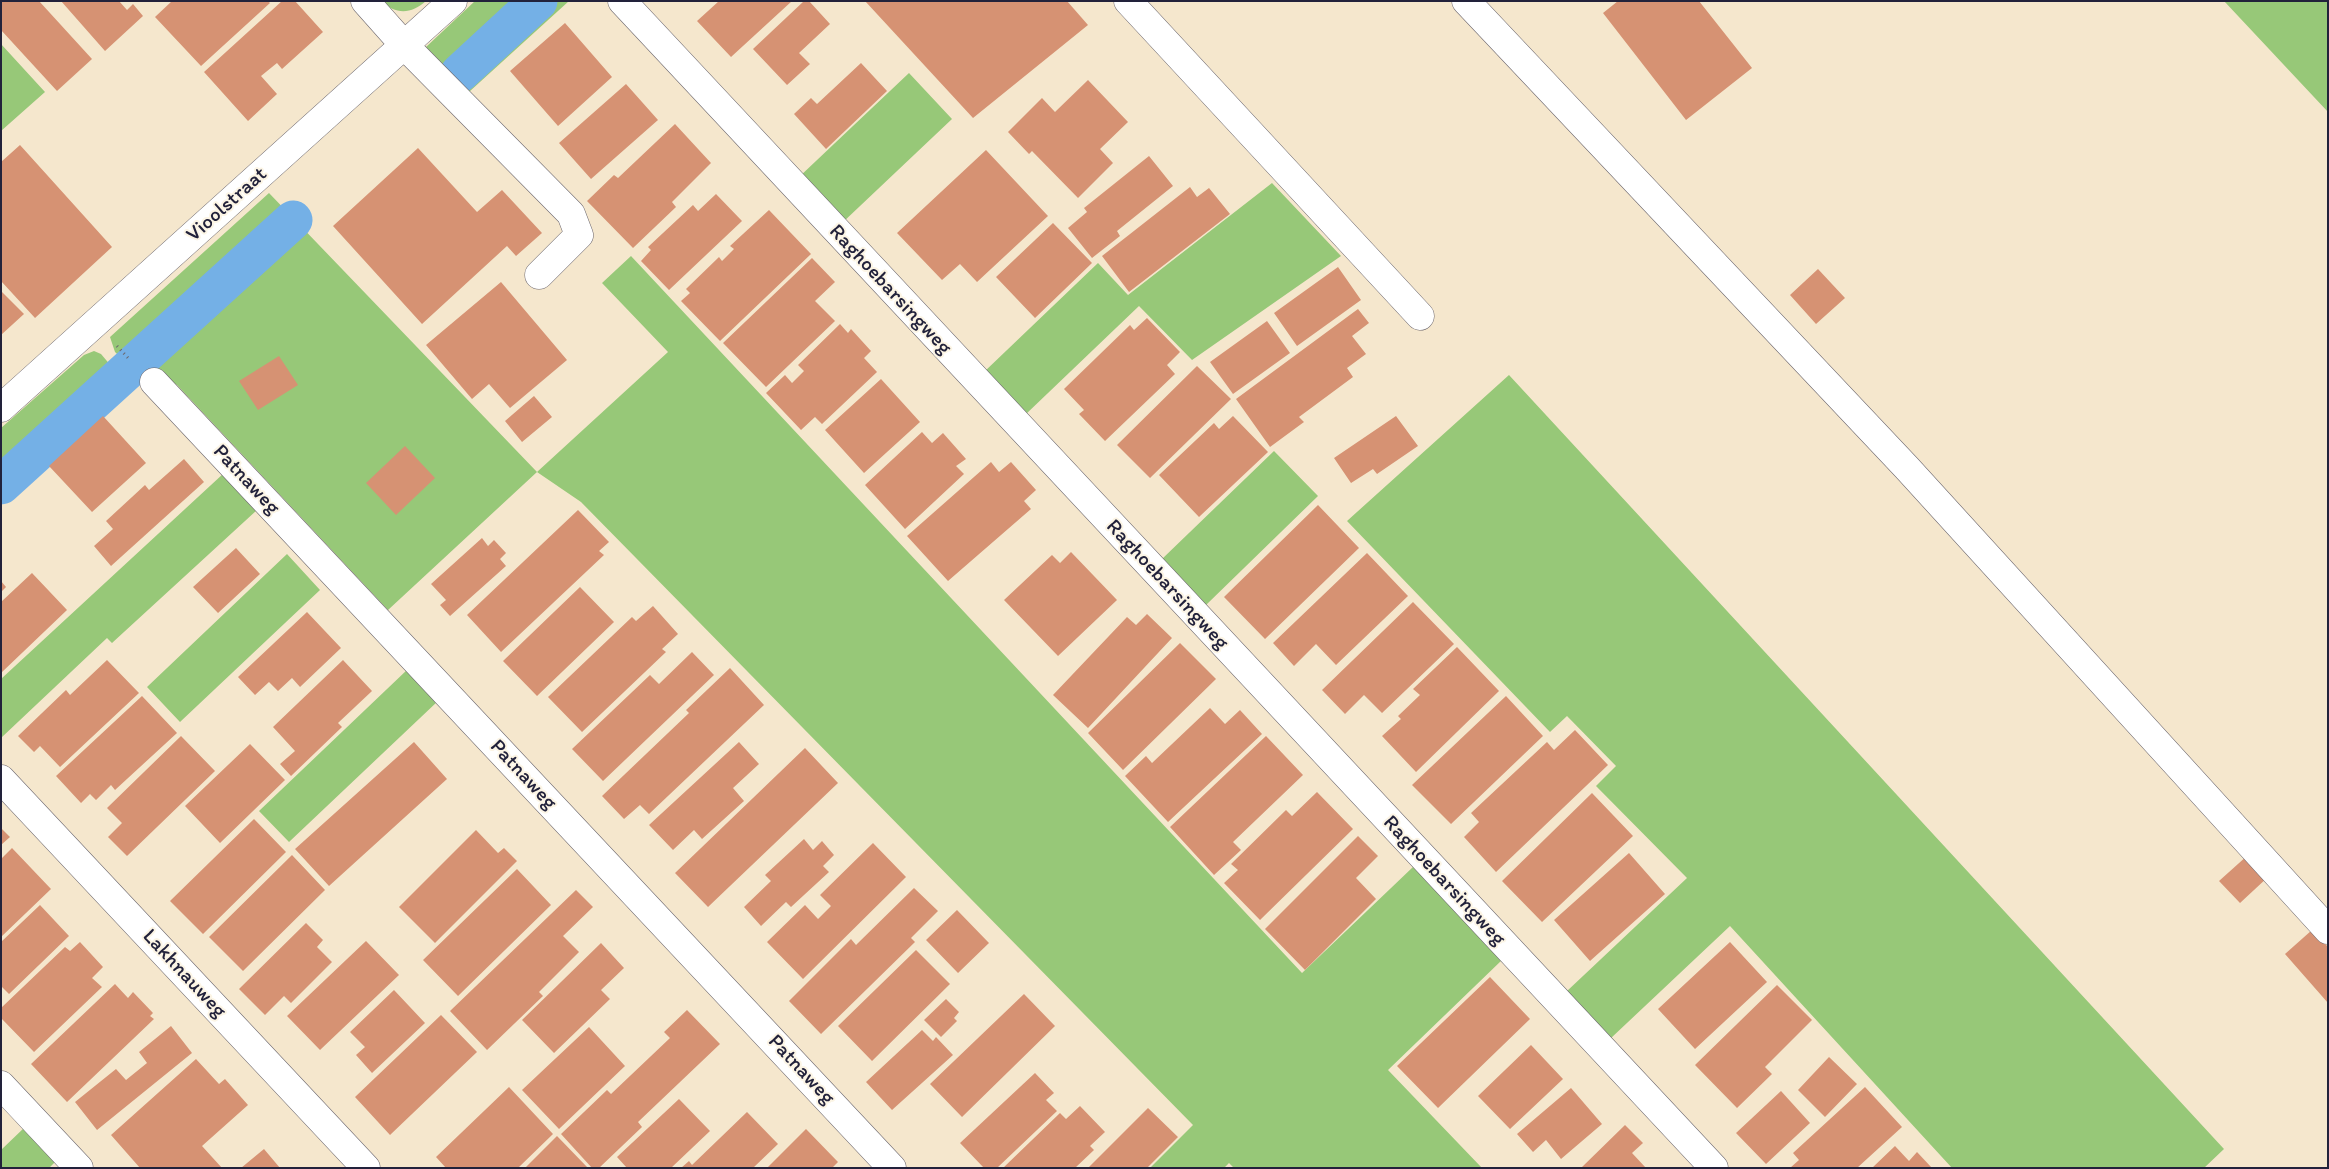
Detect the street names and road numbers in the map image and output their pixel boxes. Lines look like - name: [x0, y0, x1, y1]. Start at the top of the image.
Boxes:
- street label: Vioolstraat: [182, 162, 272, 248]
- street label: Raghoebarsingweg: [823, 220, 957, 360]
- street label: Patnaweg: [207, 440, 285, 520]
- street label: Raghoebarsingweg: [1100, 515, 1234, 655]
- street label: Patnaweg: [484, 735, 562, 815]
- street label: Raghoebarsingweg: [1377, 811, 1511, 951]
- street label: Lakhnauweg: [137, 924, 231, 1024]
- street label: Patnaweg: [762, 1030, 840, 1110]

